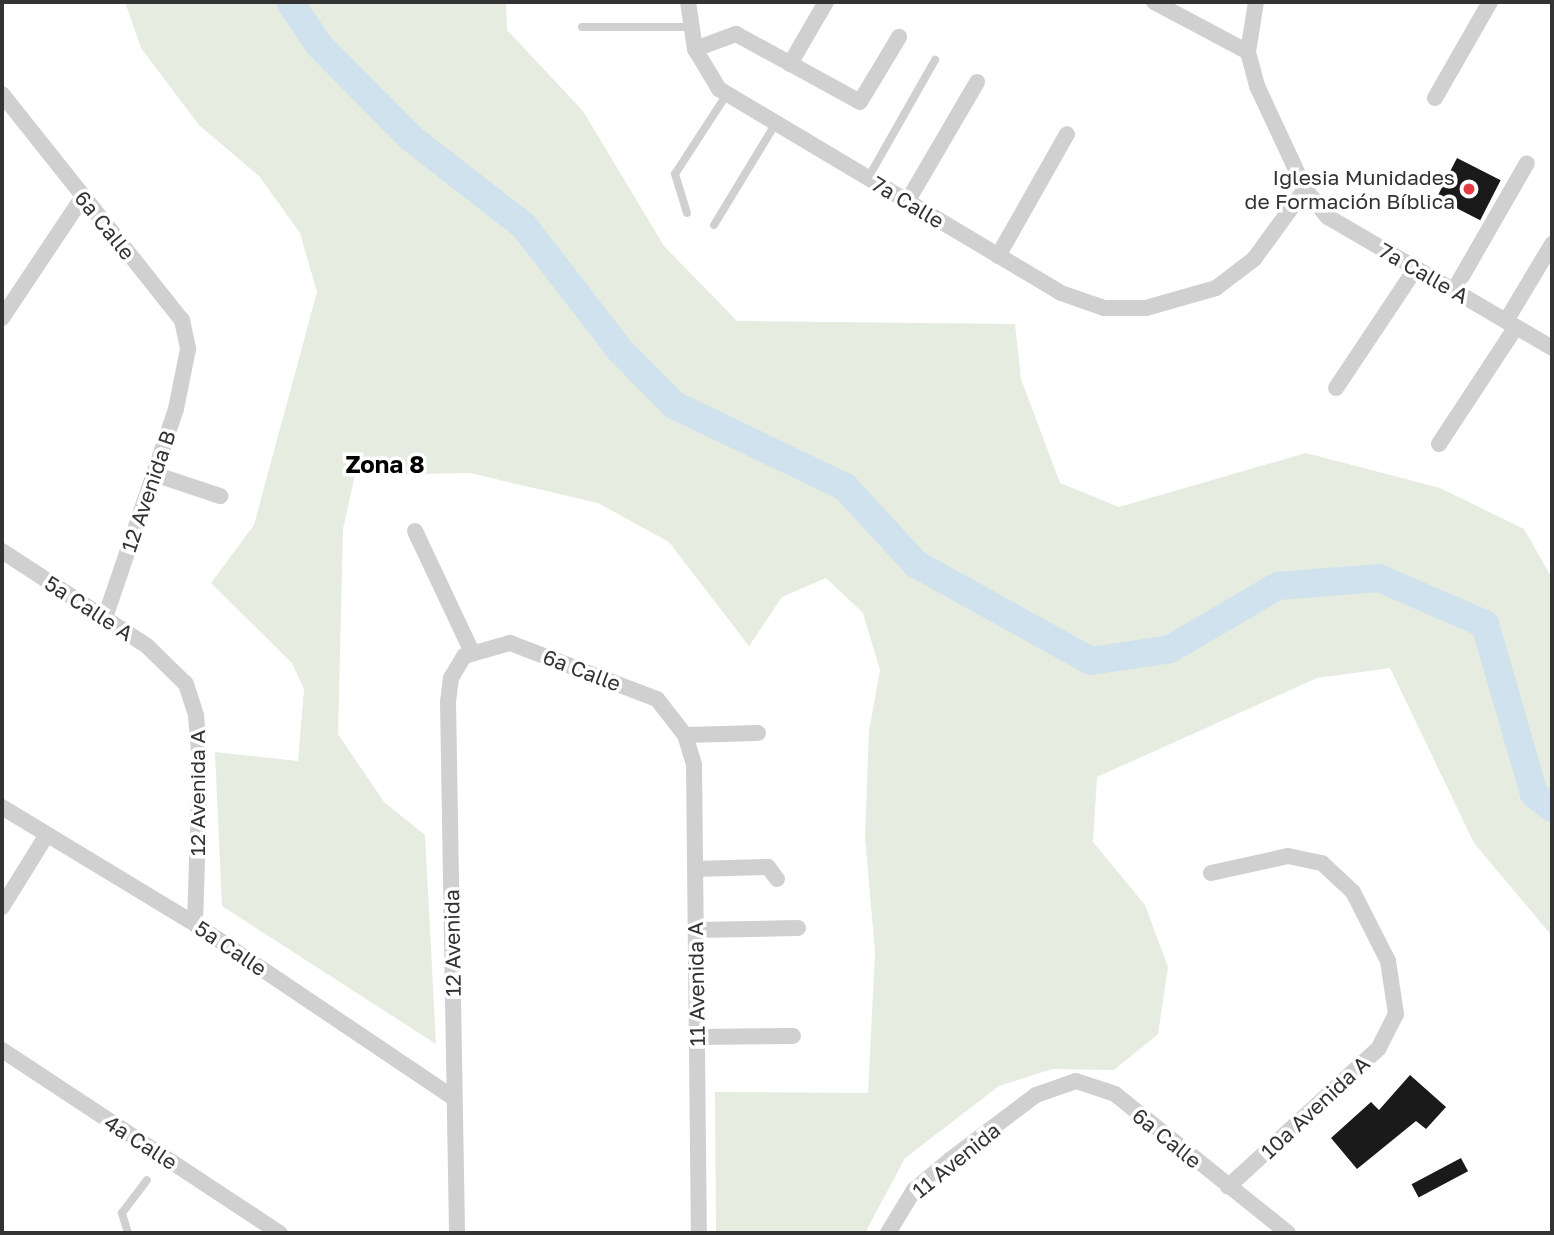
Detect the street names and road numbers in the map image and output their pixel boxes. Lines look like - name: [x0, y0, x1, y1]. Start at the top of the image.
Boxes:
- street label: 7a Calle: [867, 171, 949, 233]
- street label: 6a Calle: [70, 185, 140, 265]
- street label: 7a Calle A: [1375, 237, 1473, 309]
- street label: 12 Avenida B: [115, 427, 181, 555]
- street label: 5a Calle A: [40, 570, 138, 646]
- street label: 6a Calle: [539, 644, 625, 696]
- street label: 12 Avenida A: [184, 730, 210, 856]
- street label: 12 Avenida: [438, 889, 466, 997]
- street label: 5a Calle: [190, 915, 272, 981]
- street label: 11 Avenida A: [682, 921, 710, 1047]
- street label: 10a Avenida A: [1255, 1050, 1375, 1164]
- street label: 6a Calle: [1127, 1103, 1207, 1173]
- street label: 4a Calle: [100, 1109, 182, 1175]
- street label: 11 Avenida: [907, 1117, 1005, 1203]

